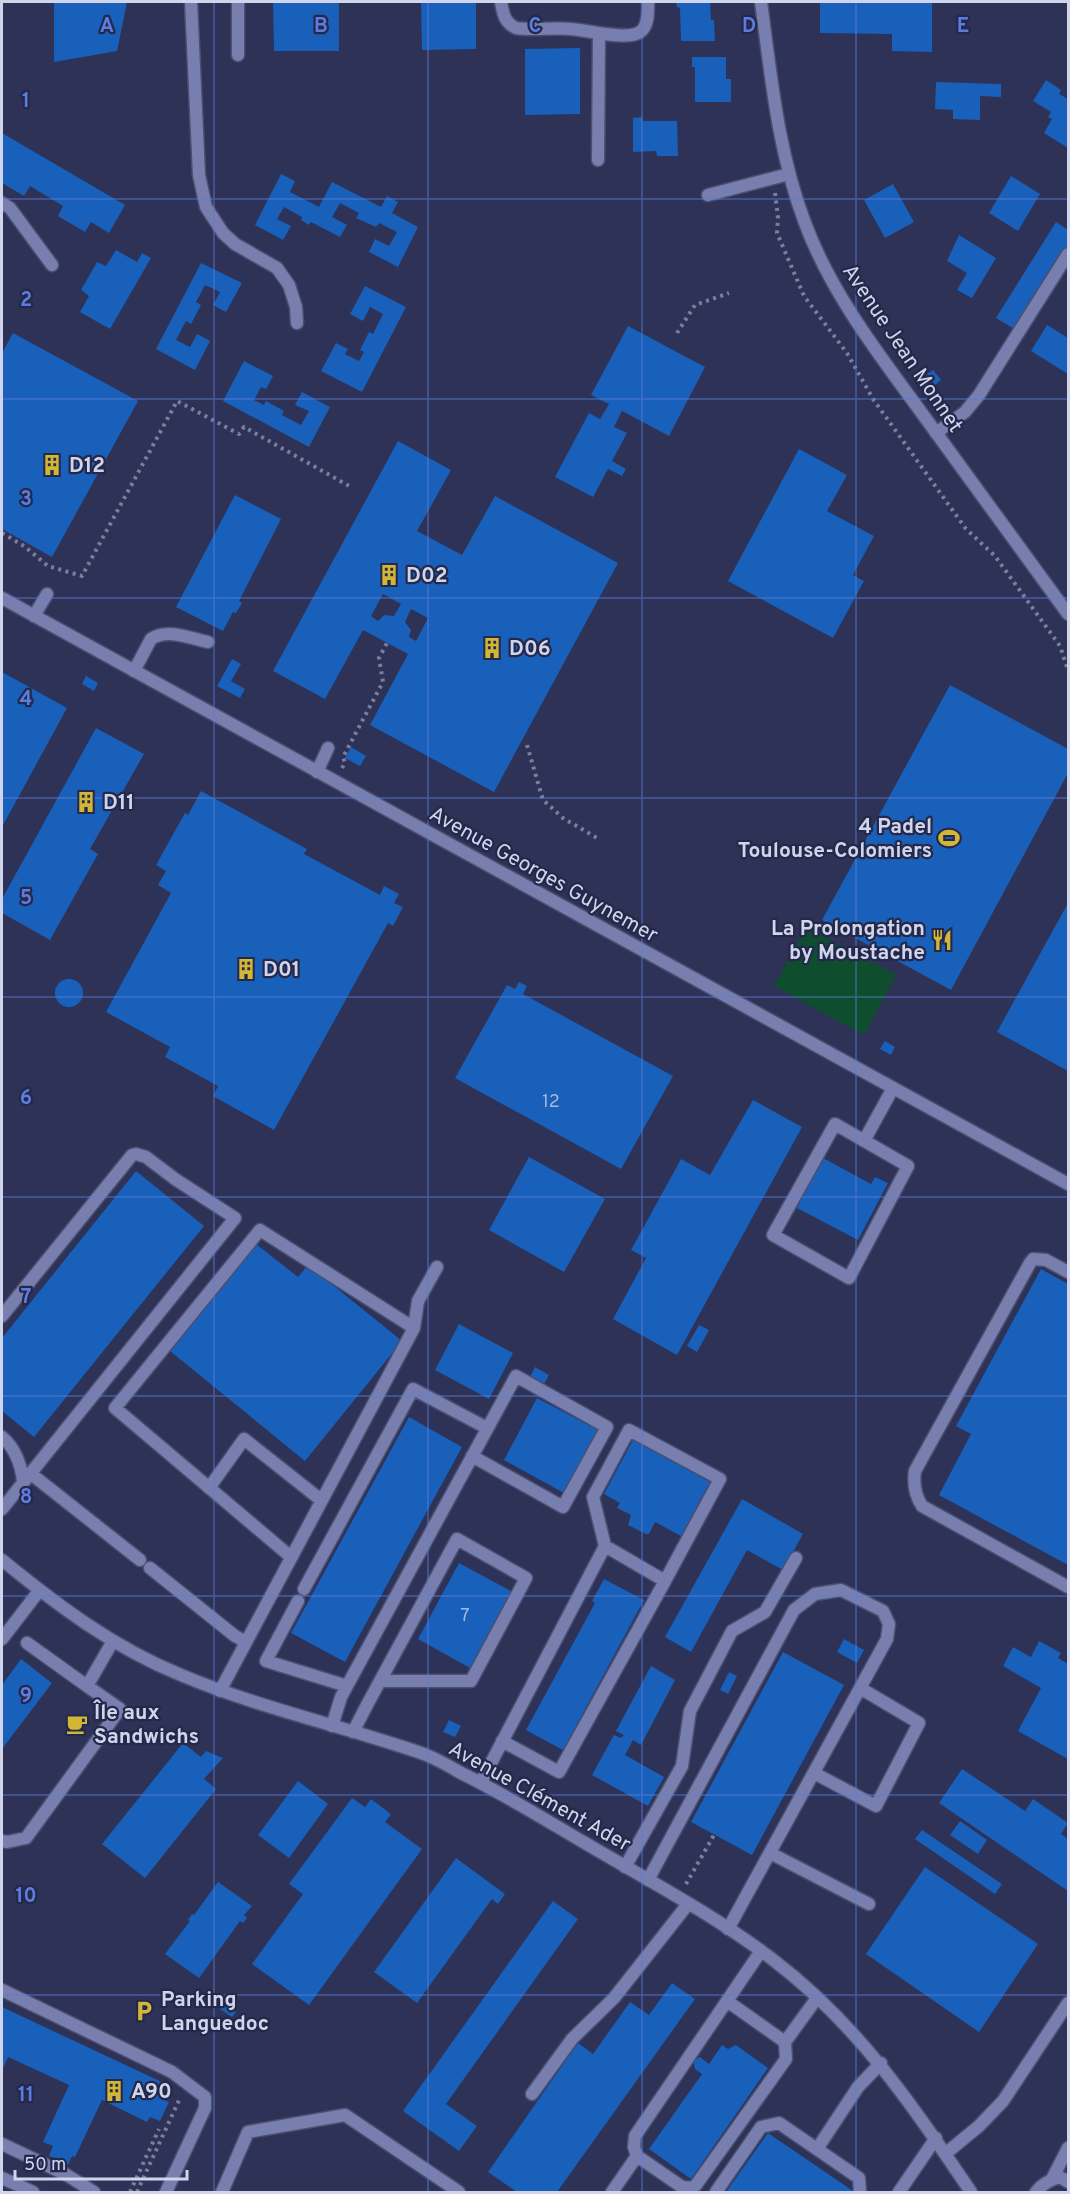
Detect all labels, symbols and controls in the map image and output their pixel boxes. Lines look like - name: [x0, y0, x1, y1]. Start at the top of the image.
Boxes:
- text: A: [100, 14, 114, 40]
- text: B: [314, 14, 328, 40]
- text: C: [529, 14, 541, 40]
- text: D: [742, 14, 756, 40]
- text: E: [957, 14, 969, 40]
- text: 1: [22, 89, 30, 115]
- street label: Avenue Jean Monnet: [835, 259, 968, 438]
- text: 2: [20, 288, 32, 314]
- building icon: D12: [40, 453, 64, 477]
- place label: D12: [69, 453, 105, 480]
- text: 3: [20, 487, 32, 513]
- building icon: D02: [377, 563, 401, 587]
- place label: D02: [406, 563, 448, 590]
- building icon: D06: [480, 636, 504, 660]
- place label: D06: [509, 636, 551, 663]
- text: 4: [20, 687, 32, 713]
- building icon: D11: [74, 790, 98, 814]
- place label: D11: [103, 790, 135, 817]
- street label: Avenue Georges Guynemer: [424, 801, 662, 950]
- place label: 4 Padel Toulouse-Colomiers: [738, 814, 932, 865]
- sports icon: 4 Padel Toulouse-Colomiers: [937, 826, 961, 850]
- text: 5: [20, 886, 32, 912]
- place label: La Prolongation by Moustache: [771, 916, 925, 967]
- restaurant icon: La Prolongation by Moustache: [930, 928, 954, 952]
- building icon: D01: [234, 957, 258, 981]
- place label: D01: [263, 957, 300, 984]
- text: 6: [20, 1086, 32, 1112]
- house number: 12: [542, 1091, 560, 1114]
- text: 7: [21, 1285, 31, 1311]
- text: 8: [20, 1485, 32, 1511]
- house number: 7: [460, 1605, 470, 1628]
- text: 9: [20, 1684, 32, 1710]
- place label: Île aux Sandwichs: [92, 1699, 199, 1751]
- cafe icon: Île aux Sandwichs: [65, 1712, 89, 1736]
- street label: Avenue Clément Ader: [443, 1736, 635, 1859]
- text: 10: [15, 1884, 37, 1910]
- place label: Parking Languedoc: [161, 1987, 269, 2038]
- parking icon: Parking Languedoc: [132, 1999, 156, 2023]
- building icon: A90: [102, 2079, 126, 2103]
- place label: A90: [131, 2079, 172, 2106]
- text: 11: [18, 2083, 34, 2109]
- scale bar: [15, 2143, 188, 2181]
- text: 50 m: [24, 2154, 66, 2177]

